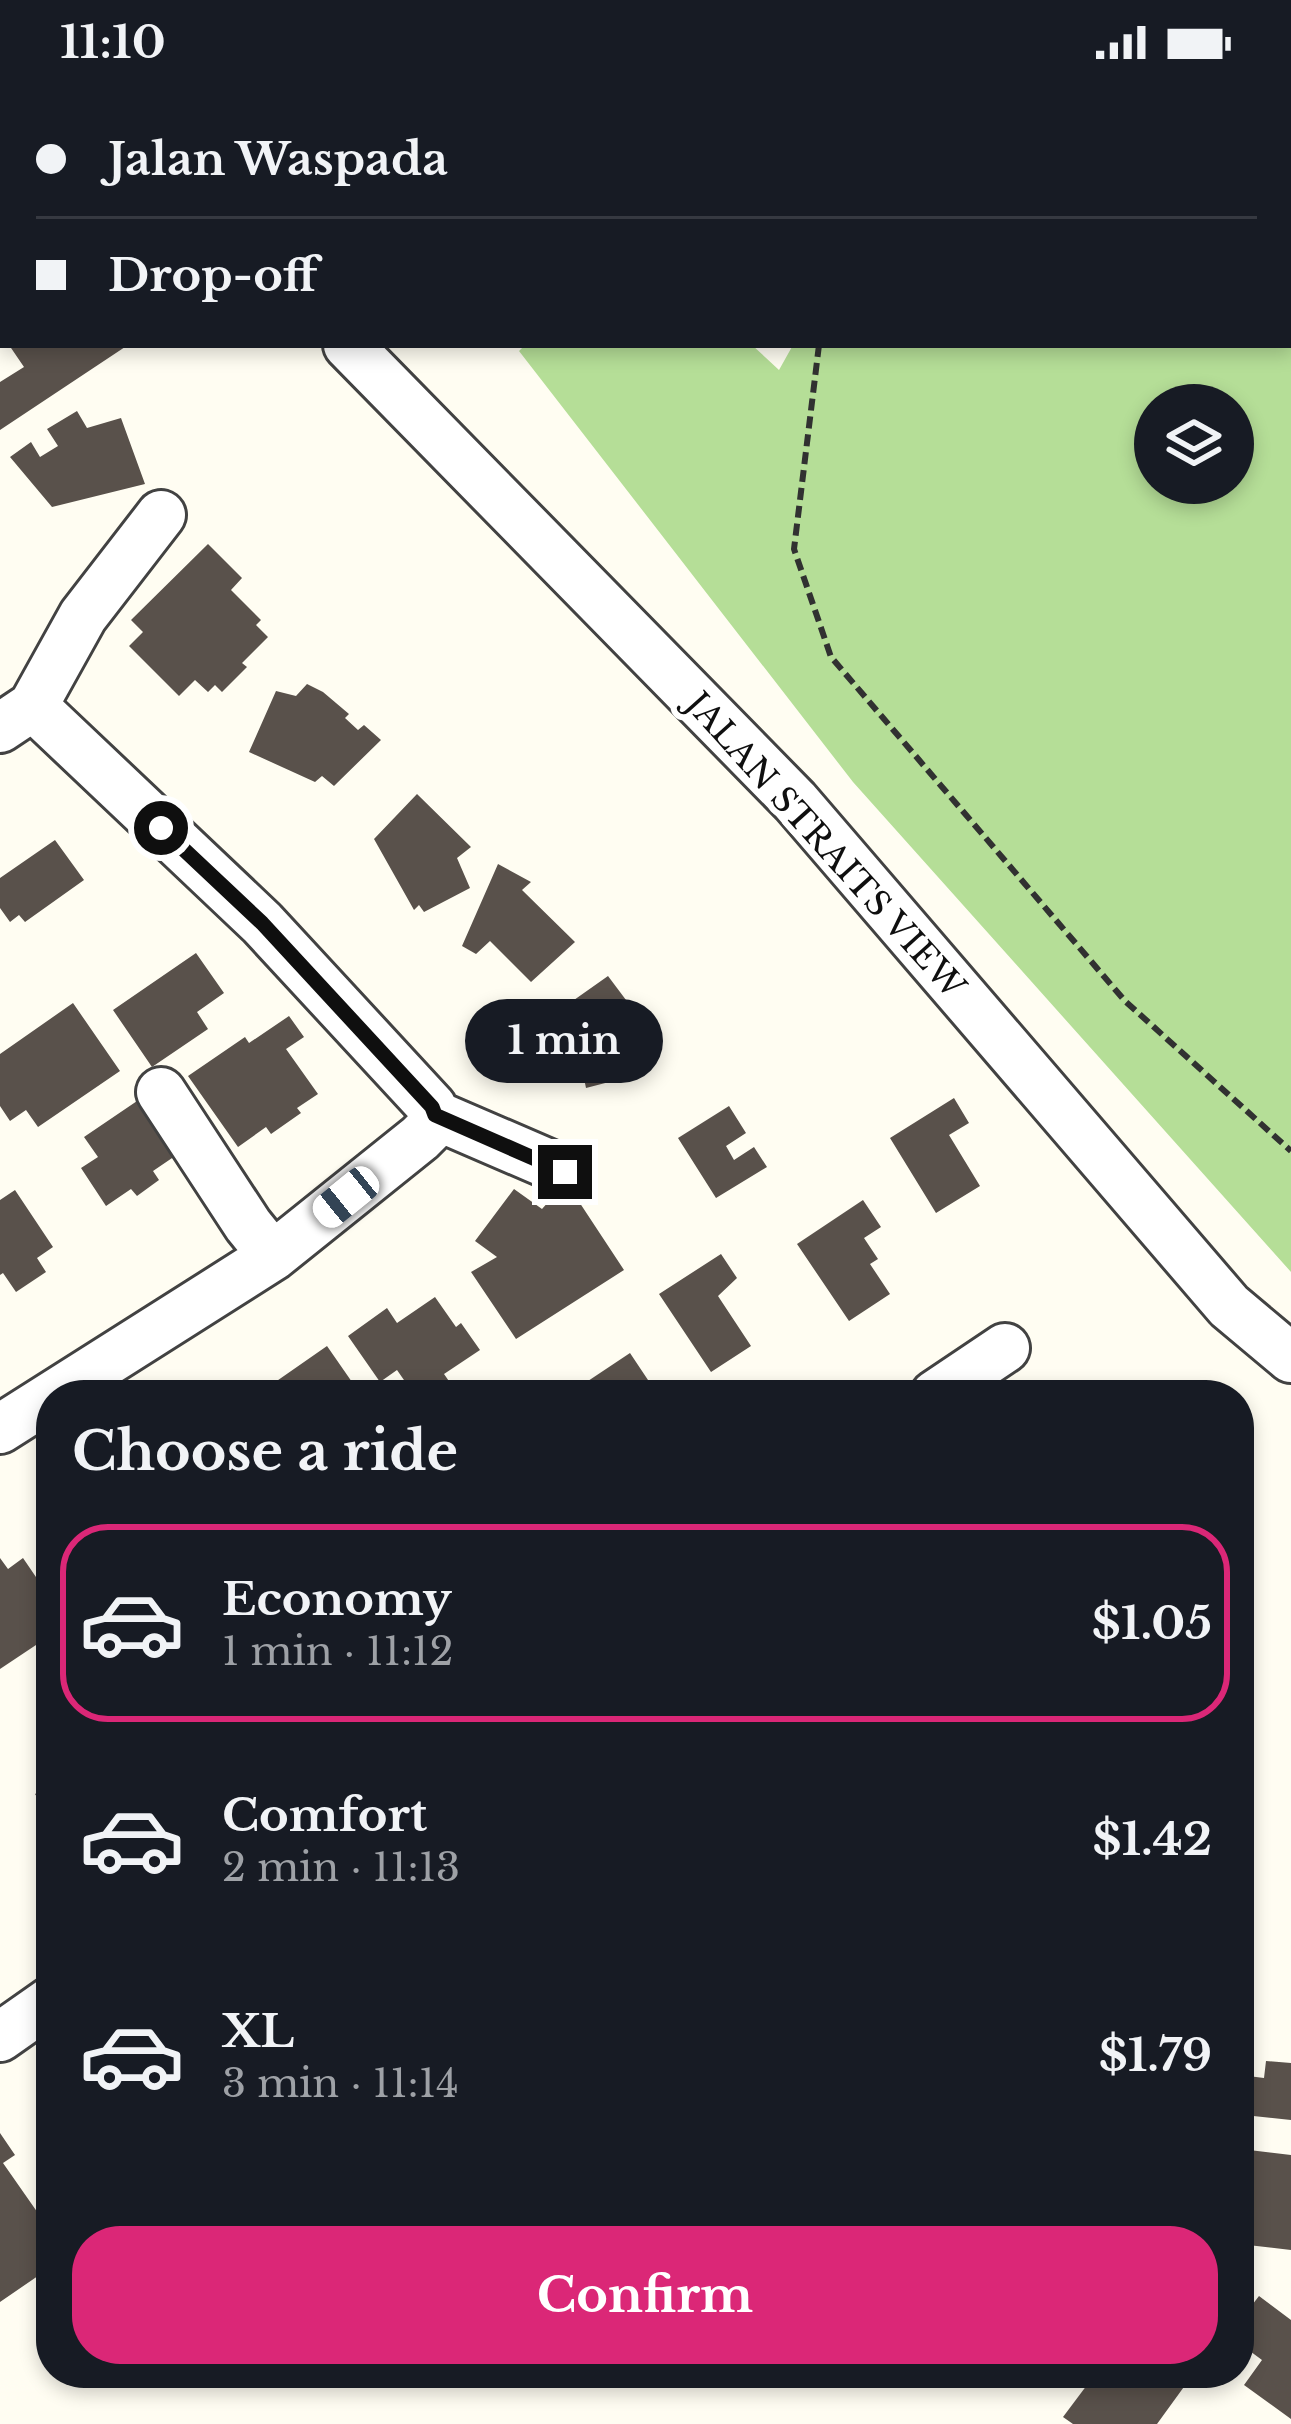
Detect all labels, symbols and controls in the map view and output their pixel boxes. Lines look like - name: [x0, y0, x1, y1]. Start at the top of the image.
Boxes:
- text: 11:10: [60, 14, 166, 70]
- text: Jalan Waspada: [108, 131, 448, 187]
- text: Drop-off: [108, 247, 318, 303]
- map controls: [1134, 384, 1254, 504]
- button: layers: [1134, 384, 1254, 504]
- street label: JALAN STRAITS VIEW: [675, 681, 975, 1008]
- route start: [134, 801, 188, 855]
- callout: 1 min: [466, 998, 664, 1082]
- text: 1 min: [508, 1016, 620, 1065]
- route end: [538, 1145, 592, 1199]
- car: [307, 1160, 385, 1234]
- text: Choose a ride: [72, 1418, 458, 1485]
- icon: car: [78, 1569, 186, 1677]
- text: Economy: [222, 1571, 452, 1627]
- text: $1.05: [1092, 1595, 1212, 1651]
- text: 1 min · 11:12: [222, 1627, 453, 1676]
- icon: car: [78, 1785, 186, 1893]
- text: Comfort: [222, 1787, 427, 1843]
- text: $1.42: [1093, 1811, 1212, 1867]
- text: 2 min · 11:13: [222, 1843, 460, 1892]
- icon: car: [78, 2001, 186, 2109]
- text: XL: [222, 2003, 294, 2059]
- text: $1.79: [1099, 2027, 1212, 2083]
- text: 3 min · 11:14: [222, 2059, 459, 2108]
- button: Confirm: [72, 2226, 1218, 2364]

